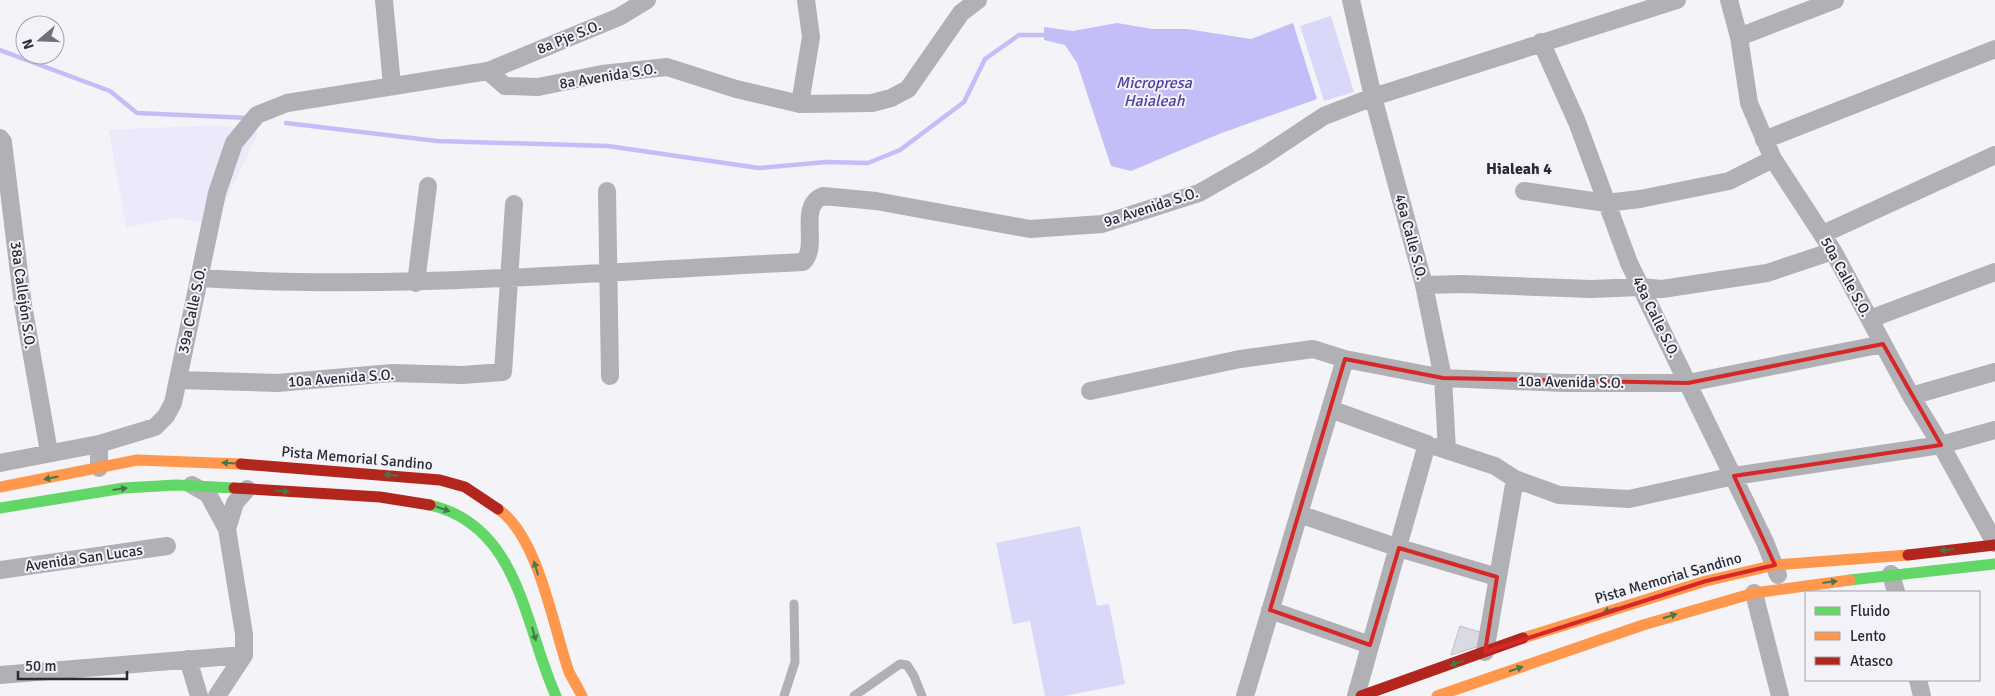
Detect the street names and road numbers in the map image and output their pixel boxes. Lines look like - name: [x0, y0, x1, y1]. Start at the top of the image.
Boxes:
- street label: 8a Pje S.O.: [534, 16, 604, 58]
- street label: 8a Avenida S.O.: [558, 59, 658, 93]
- street label: 9a Avenida S.O.: [1101, 183, 1201, 231]
- street label: 46a Calle S.O.: [1391, 192, 1431, 282]
- street label: 50a Calle S.O.: [1817, 234, 1875, 320]
- street label: 38a Callejón S.O.: [7, 240, 39, 350]
- street label: 39a Calle S.O.: [174, 265, 210, 355]
- street label: 48a Calle S.O.: [1629, 273, 1683, 361]
- street label: 10a Avenida S.O.: [287, 365, 395, 391]
- street label: 10a Avenida S.O.: [1518, 372, 1624, 392]
- street label: Pista Memorial Sandino: [281, 442, 434, 474]
- street label: Avenida San Lucas: [24, 541, 144, 575]
- street label: Pista Memorial Sandino: [1593, 548, 1744, 608]

